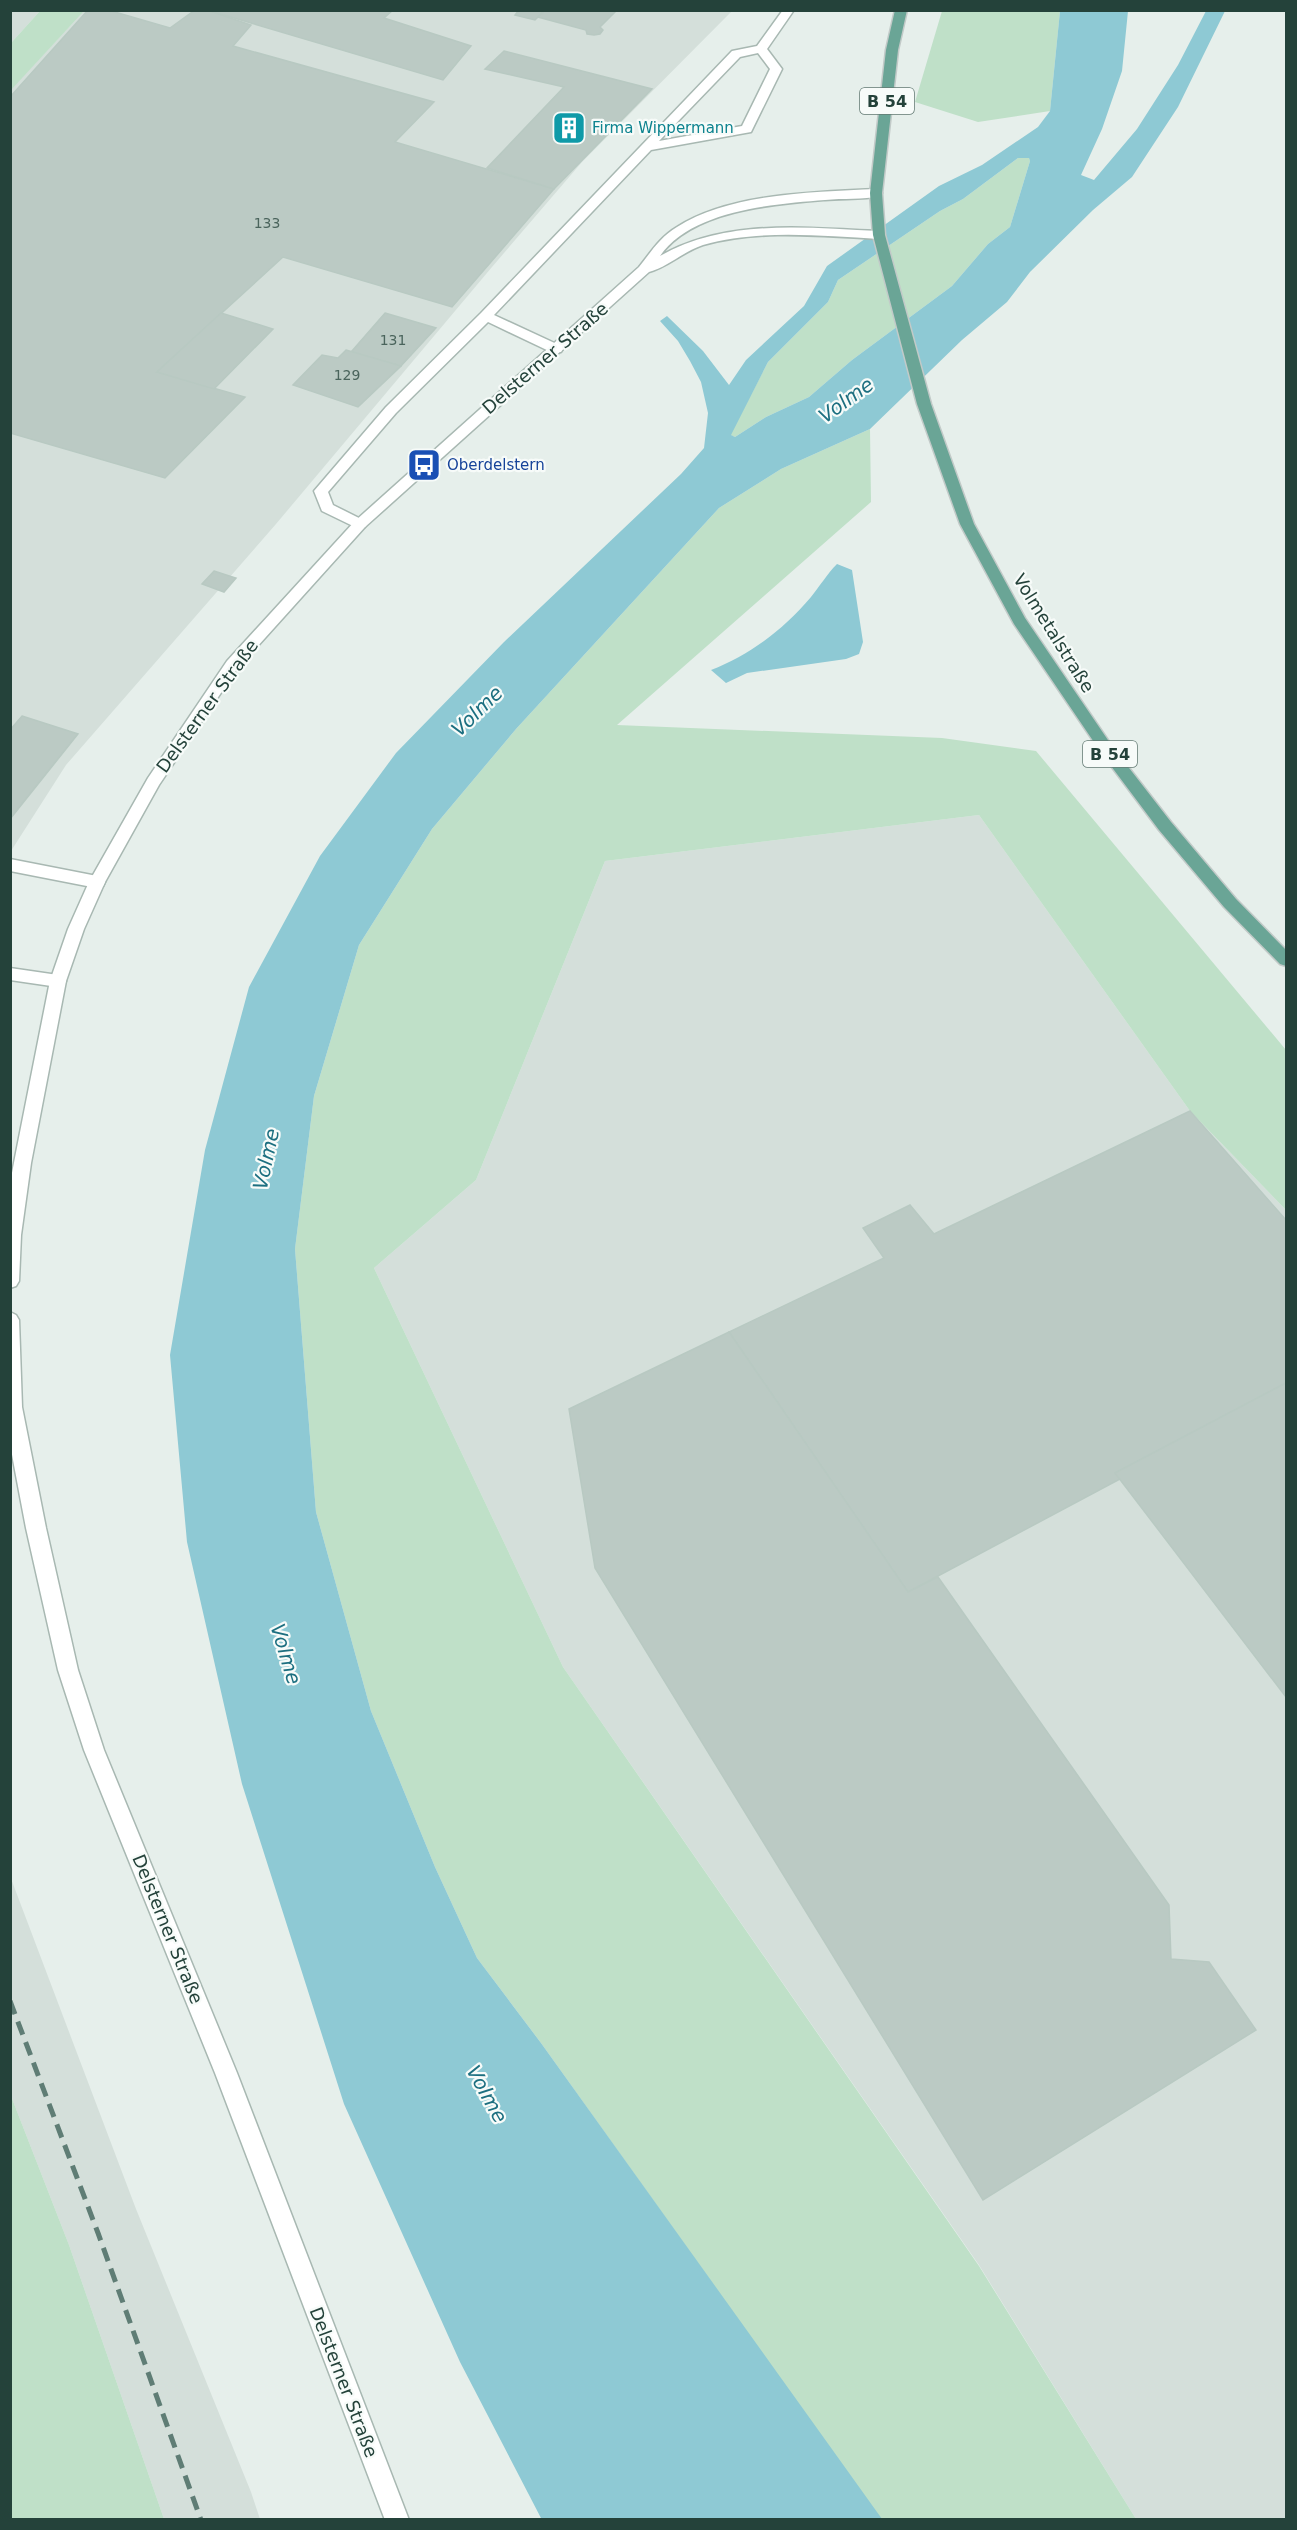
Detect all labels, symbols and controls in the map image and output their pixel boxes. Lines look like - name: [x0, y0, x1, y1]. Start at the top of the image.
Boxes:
- road number: B 54: [860, 88, 914, 114]
- building icon: Firma Wippermann: [551, 110, 587, 146]
- place label: Firma Wippermann: [592, 119, 734, 137]
- house number: 133: [254, 215, 280, 231]
- street label: Delsterner Straße: [478, 298, 612, 418]
- house number: 131: [380, 332, 406, 348]
- house number: 129: [334, 367, 360, 383]
- water label: Volme: [814, 372, 878, 428]
- bus stop icon: Oberdelstern: [406, 447, 442, 483]
- place label: Oberdelstern: [447, 456, 545, 474]
- street label: Volmetalstraße: [1009, 570, 1099, 696]
- street label: Delsterner Straße: [152, 635, 262, 777]
- water label: Volme: [446, 681, 508, 741]
- road number: B 54: [1083, 741, 1137, 767]
- water label: Volme: [248, 1126, 284, 1192]
- water label: Volme: [265, 1621, 307, 1687]
- street label: Delsterner Straße: [128, 1851, 208, 2007]
- water label: Volme: [461, 2061, 513, 2127]
- street label: Delsterner Straße: [306, 2304, 382, 2460]

